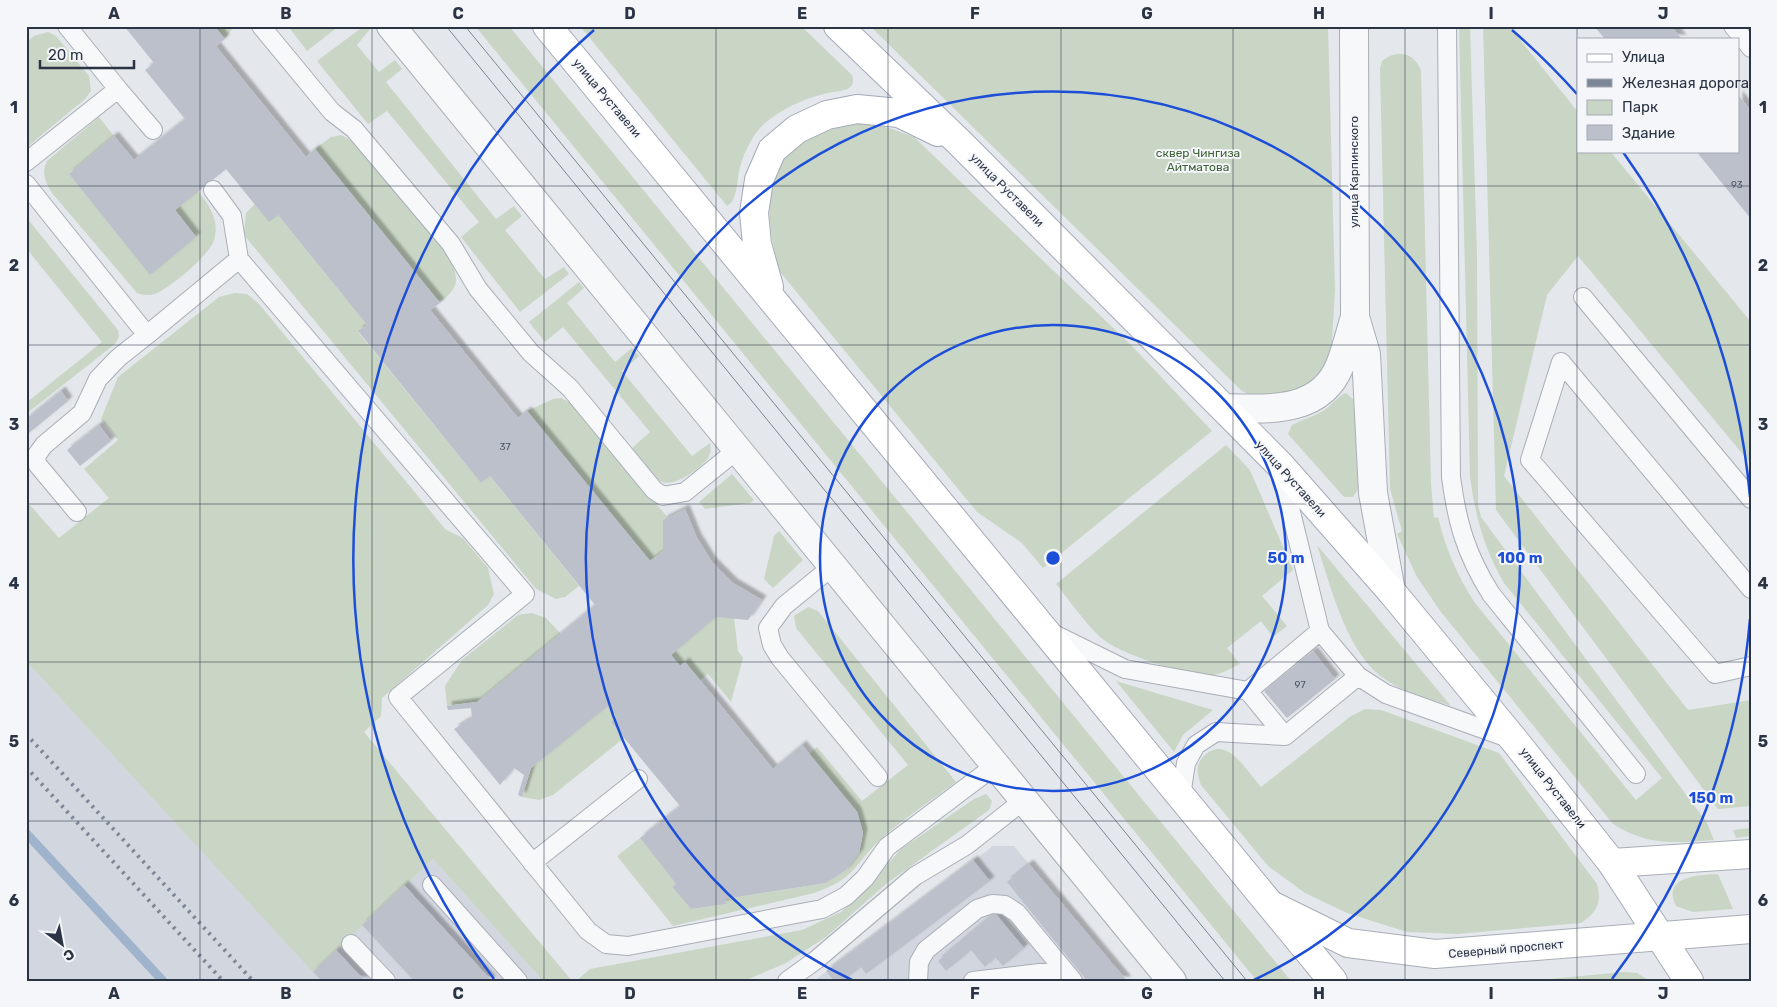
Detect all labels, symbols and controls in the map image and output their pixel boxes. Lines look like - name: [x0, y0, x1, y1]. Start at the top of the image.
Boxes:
- text: A: [108, 4, 120, 23]
- text: B: [280, 4, 292, 23]
- text: C: [452, 4, 464, 23]
- text: D: [624, 4, 636, 23]
- text: E: [797, 4, 807, 23]
- text: F: [970, 4, 980, 23]
- text: G: [1141, 4, 1153, 23]
- text: H: [1313, 4, 1325, 23]
- text: I: [1488, 4, 1494, 23]
- text: J: [1658, 4, 1668, 23]
- scale bar: [40, 38, 134, 70]
- legend: [1577, 38, 1740, 152]
- text: 20 m: [48, 46, 83, 64]
- text: Улица: [1622, 48, 1665, 66]
- street label: улица Руставели: [570, 56, 644, 140]
- text: Железная дорога: [1622, 74, 1749, 92]
- text: 1: [10, 98, 18, 117]
- text: Парк: [1622, 98, 1658, 116]
- text: 1: [1759, 98, 1767, 117]
- street label: улица Карпинского: [1347, 116, 1361, 228]
- text: Здание: [1622, 124, 1675, 142]
- park label: сквер Чингиза Айтматова: [1156, 146, 1240, 174]
- street label: улица Руставели: [967, 150, 1047, 230]
- house number: 93: [1731, 179, 1743, 191]
- text: 2: [9, 256, 19, 275]
- text: 2: [1758, 256, 1768, 275]
- text: 3: [9, 415, 19, 434]
- text: 3: [1758, 415, 1768, 434]
- street label: улица Руставели: [1253, 438, 1329, 520]
- house number: 37: [499, 441, 511, 453]
- centre of rings: [1044, 549, 1062, 567]
- text: 50 m: [1268, 549, 1304, 567]
- text: 100 m: [1498, 549, 1542, 567]
- text: 4: [9, 574, 20, 593]
- text: 4: [1758, 574, 1769, 593]
- house number: 97: [1294, 679, 1306, 691]
- text: 5: [9, 732, 19, 751]
- text: 5: [1758, 732, 1768, 751]
- street label: улица Руставели: [1517, 745, 1589, 831]
- text: 150 m: [1689, 789, 1733, 807]
- text: 6: [9, 891, 19, 910]
- text: 6: [1758, 891, 1768, 910]
- north arrow: [38, 920, 88, 970]
- street label: Северный проспект: [1448, 937, 1564, 961]
- text: С: [60, 945, 77, 965]
- text: A: [108, 984, 120, 1003]
- text: B: [280, 984, 292, 1003]
- text: C: [452, 984, 464, 1003]
- text: D: [624, 984, 636, 1003]
- text: E: [797, 984, 807, 1003]
- text: F: [970, 984, 980, 1003]
- text: G: [1141, 984, 1153, 1003]
- text: H: [1313, 984, 1325, 1003]
- text: I: [1488, 984, 1494, 1003]
- text: J: [1658, 984, 1668, 1003]

